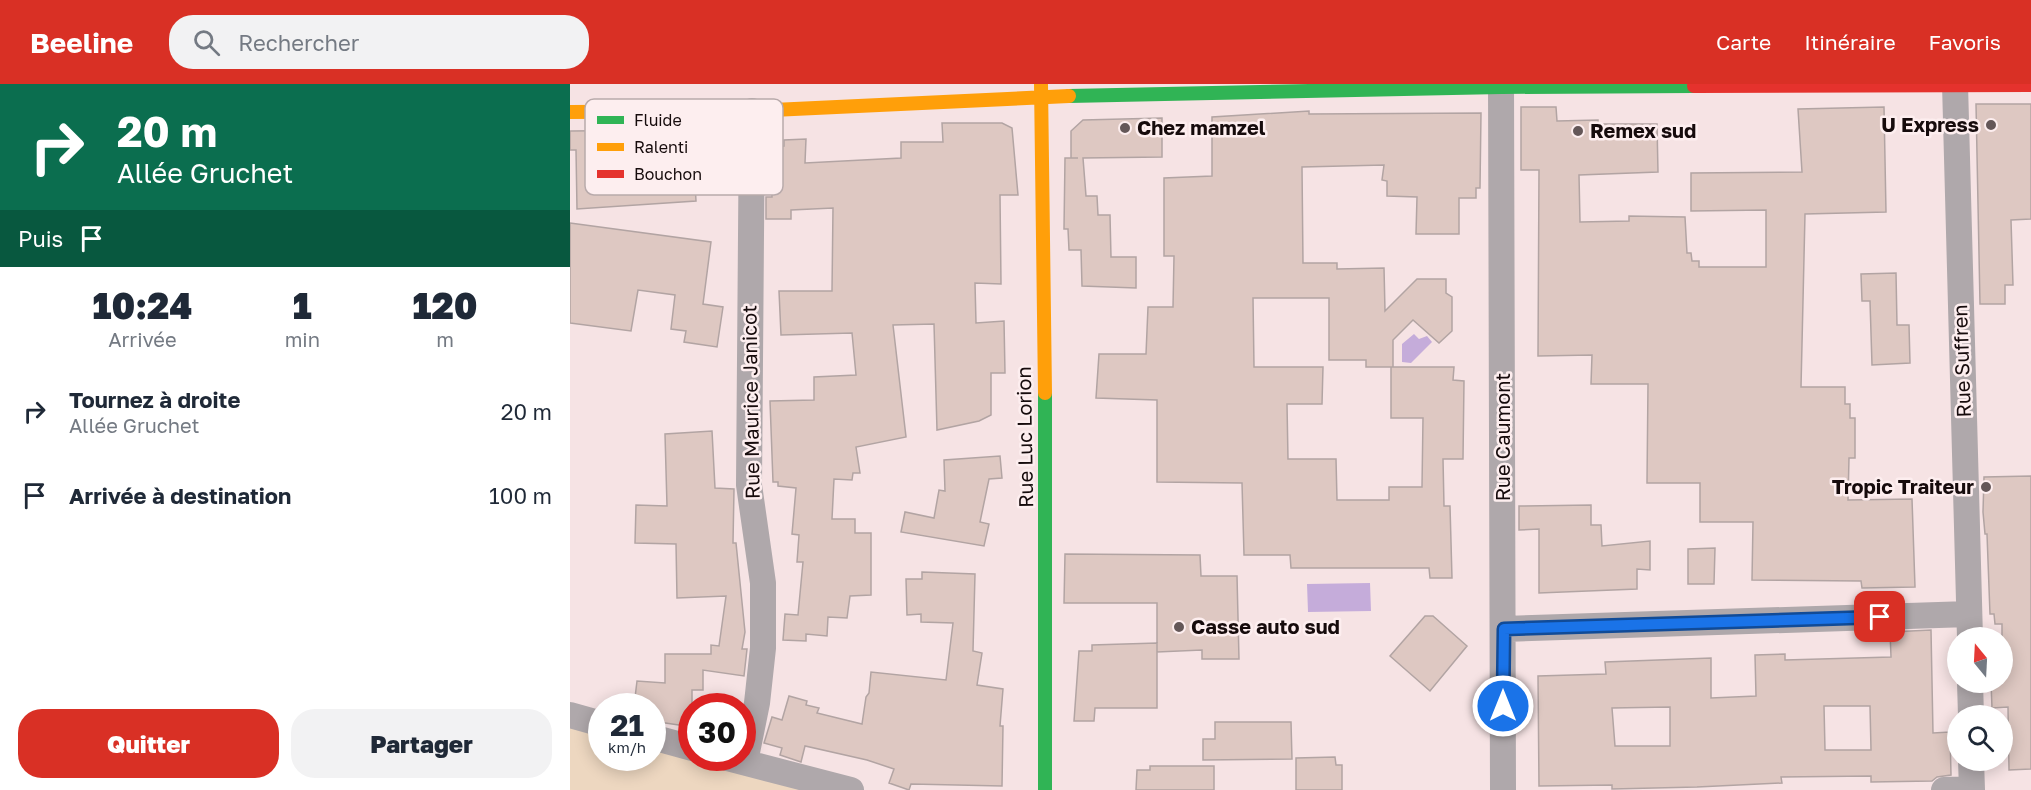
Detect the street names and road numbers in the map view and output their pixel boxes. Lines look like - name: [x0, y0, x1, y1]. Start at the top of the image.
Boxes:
- street label: Rue Suffren: [1947, 304, 1975, 418]
- street label: Rue Maurice Janicot: [736, 305, 764, 499]
- street label: Rue Luc Lorion: [1011, 366, 1037, 508]
- street label: Rue Caumont: [1490, 373, 1514, 501]

